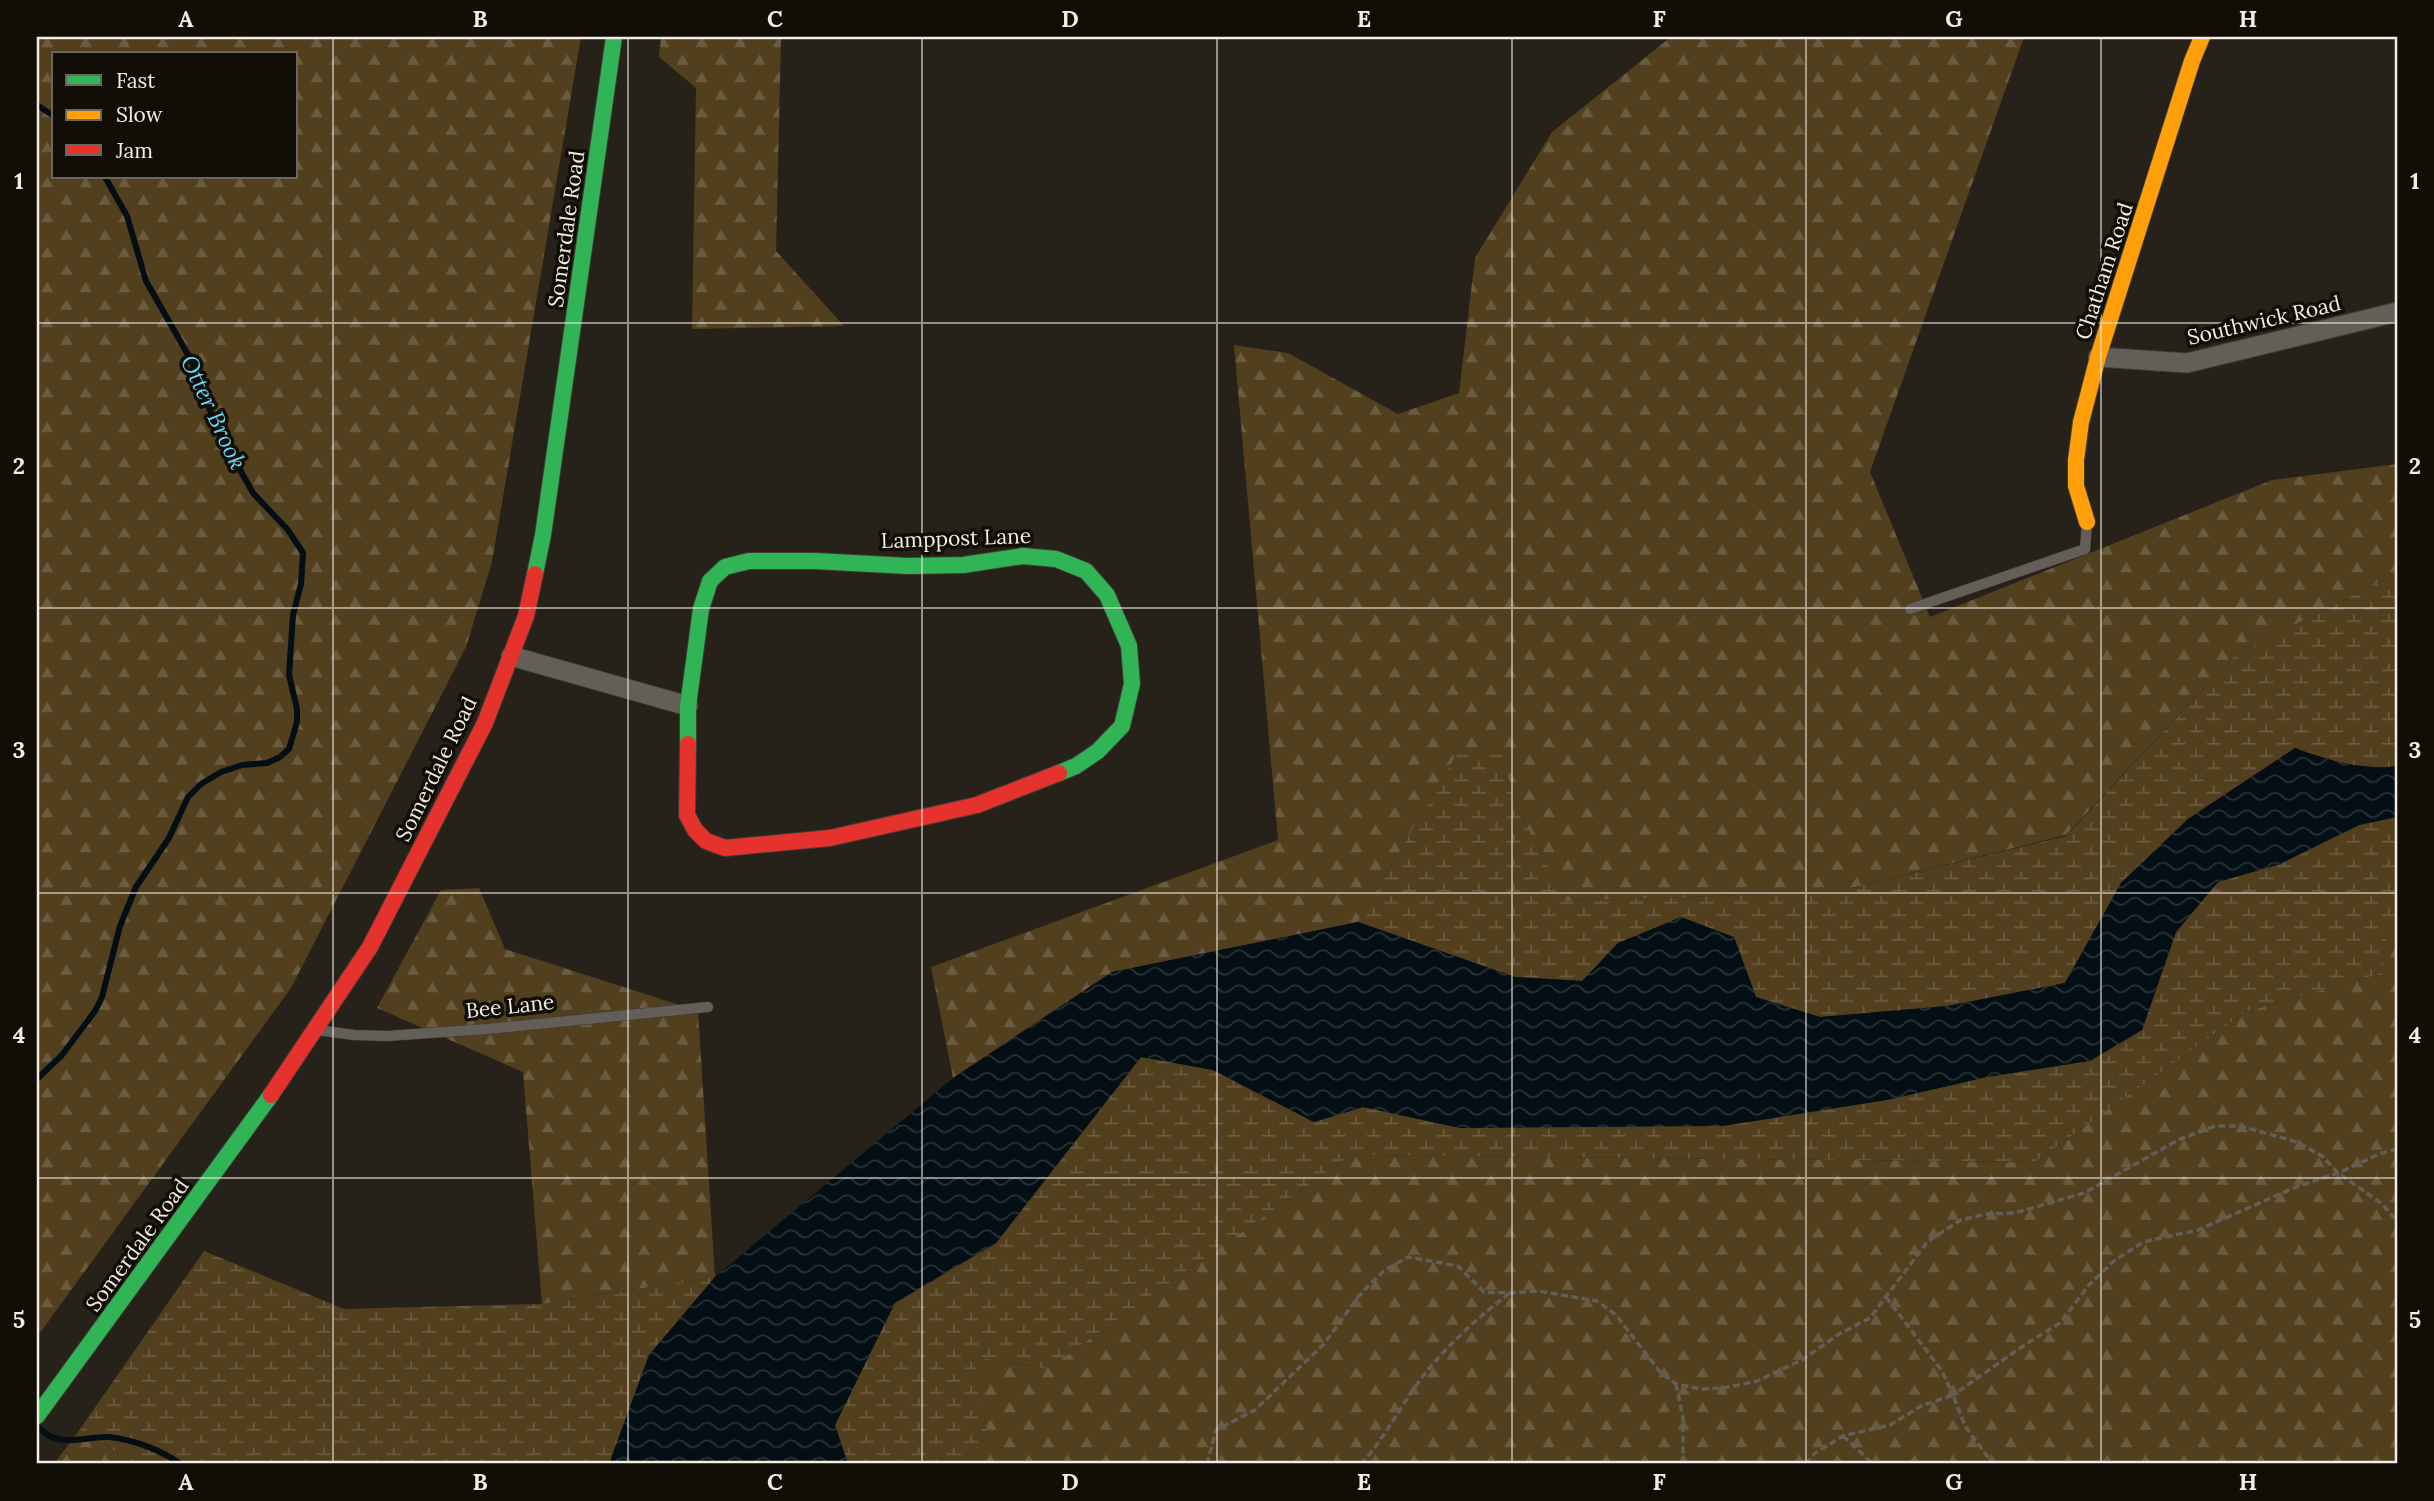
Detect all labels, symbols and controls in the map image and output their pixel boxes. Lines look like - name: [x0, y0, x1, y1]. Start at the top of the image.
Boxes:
- text: A: [178, 4, 194, 33]
- text: B: [472, 4, 488, 33]
- text: C: [767, 4, 783, 33]
- text: D: [1061, 4, 1079, 33]
- text: E: [1357, 4, 1371, 33]
- text: F: [1652, 4, 1666, 33]
- text: G: [1945, 4, 1963, 33]
- text: H: [2239, 4, 2257, 33]
- legend: [52, 52, 298, 178]
- text: Fast: [116, 67, 156, 94]
- text: Slow: [116, 101, 163, 128]
- text: Jam: [115, 137, 153, 164]
- street label: Somerdale Road: [542, 149, 590, 309]
- text: 1: [14, 166, 24, 195]
- text: 1: [2410, 166, 2420, 195]
- street label: Chatham Road: [2069, 199, 2139, 343]
- street label: Southwick Road: [2185, 289, 2343, 351]
- water label: Otter Brook: [175, 350, 253, 474]
- text: 2: [13, 451, 25, 480]
- text: 2: [2409, 451, 2421, 480]
- street label: Lamppost Lane: [880, 522, 1032, 554]
- street label: Somerdale Road: [389, 692, 483, 846]
- text: 3: [13, 735, 25, 764]
- text: 3: [2409, 735, 2421, 764]
- street label: Bee Lane: [464, 988, 556, 1024]
- text: 4: [13, 1020, 25, 1049]
- text: 4: [2409, 1020, 2421, 1049]
- street label: Somerdale Road: [80, 1173, 194, 1317]
- text: 5: [13, 1305, 25, 1334]
- text: 5: [2409, 1305, 2421, 1334]
- text: A: [178, 1467, 194, 1496]
- text: B: [472, 1467, 488, 1496]
- text: C: [767, 1467, 783, 1496]
- text: D: [1061, 1467, 1079, 1496]
- text: E: [1357, 1467, 1371, 1496]
- text: F: [1652, 1467, 1666, 1496]
- text: G: [1945, 1467, 1963, 1496]
- text: H: [2239, 1467, 2257, 1496]

